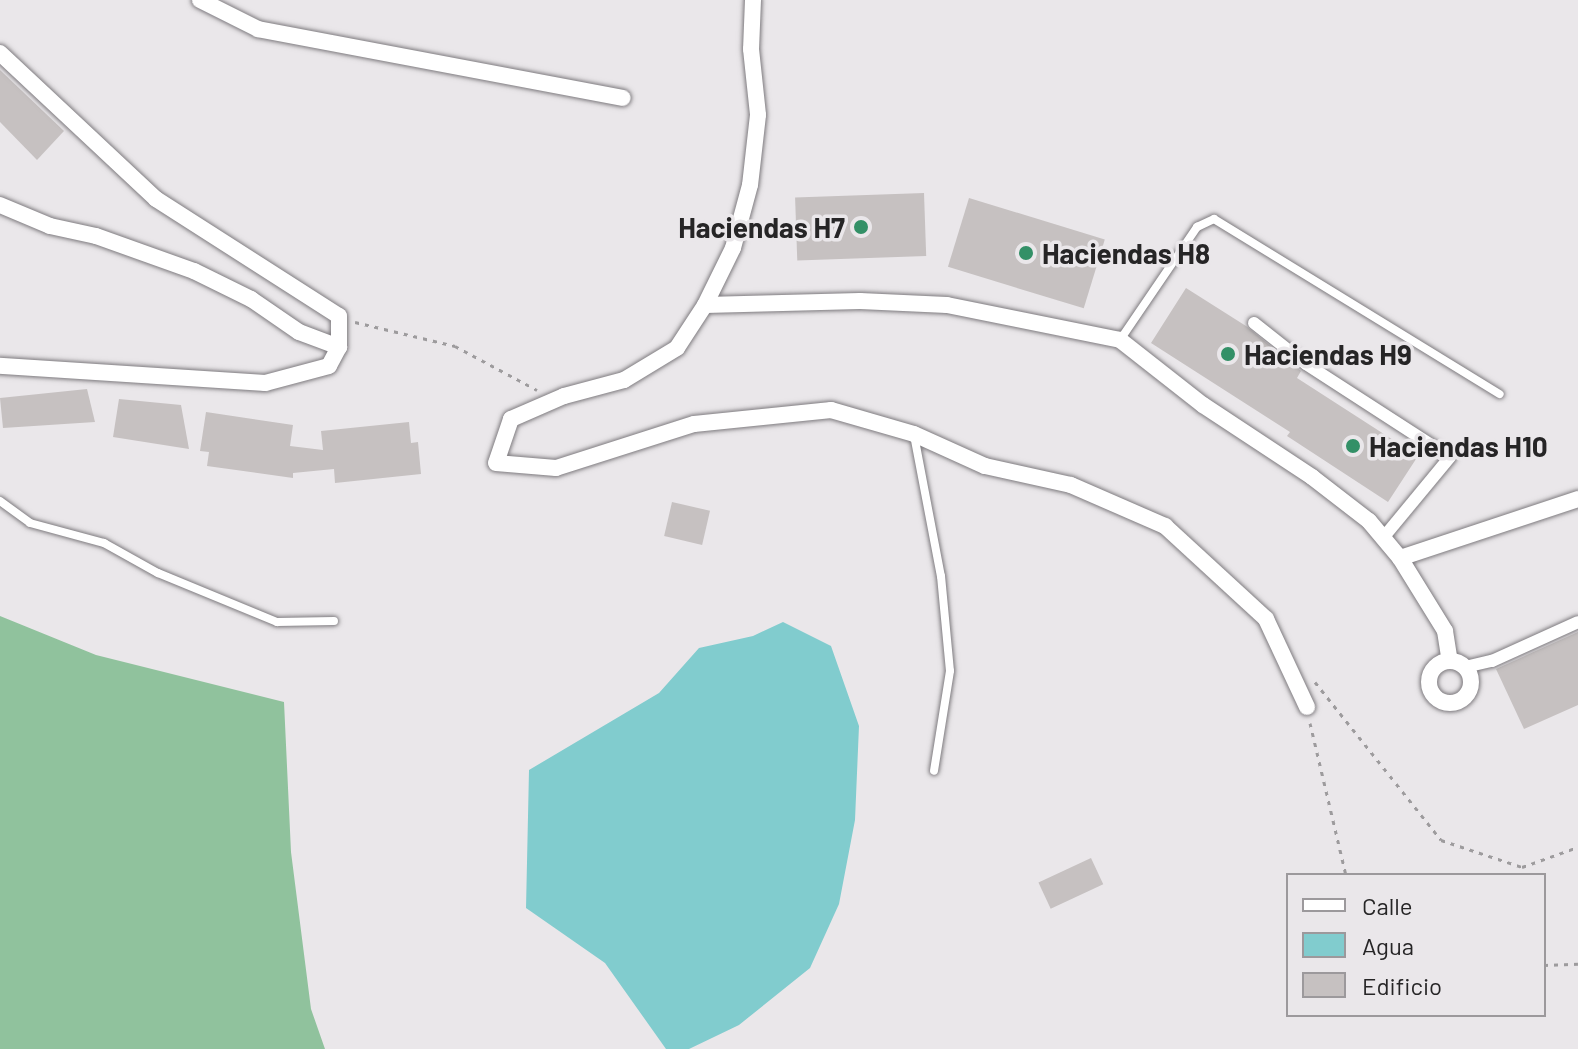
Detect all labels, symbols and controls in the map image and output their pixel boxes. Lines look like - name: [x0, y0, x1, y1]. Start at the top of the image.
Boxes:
- place label: Haciendas H7: [678, 210, 845, 244]
- marker: Haciendas H7: [852, 218, 870, 236]
- place label: Haciendas H8: [1042, 236, 1210, 270]
- marker: Haciendas H8: [1017, 244, 1035, 262]
- place label: Haciendas H9: [1244, 337, 1412, 371]
- marker: Haciendas H9: [1219, 345, 1237, 363]
- place label: Haciendas H10: [1369, 429, 1548, 463]
- marker: Haciendas H10: [1344, 437, 1362, 455]
- legend: [1286, 873, 1546, 1017]
- text: Calle: [1362, 891, 1413, 920]
- text: Agua: [1362, 931, 1414, 960]
- text: Edificio: [1362, 971, 1442, 1000]

